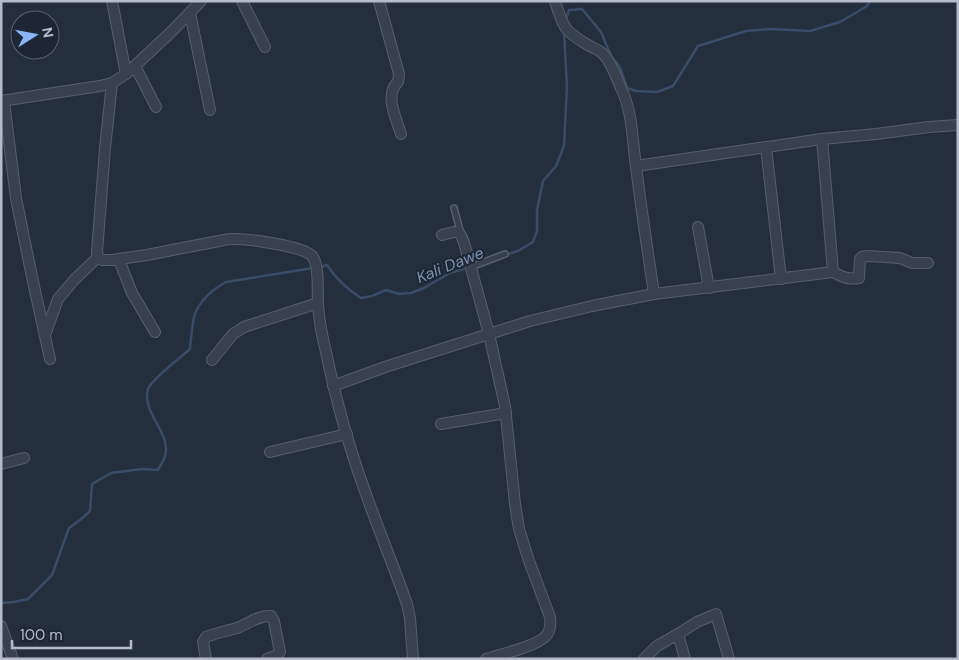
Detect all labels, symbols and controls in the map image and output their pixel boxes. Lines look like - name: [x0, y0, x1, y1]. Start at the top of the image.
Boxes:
- north arrow: [10, 10, 60, 60]
- text: N: [38, 26, 58, 39]
- water label: Kali Dawe: [413, 242, 487, 288]
- scale bar: [12, 618, 131, 650]
- text: 100 m: [20, 625, 63, 645]

